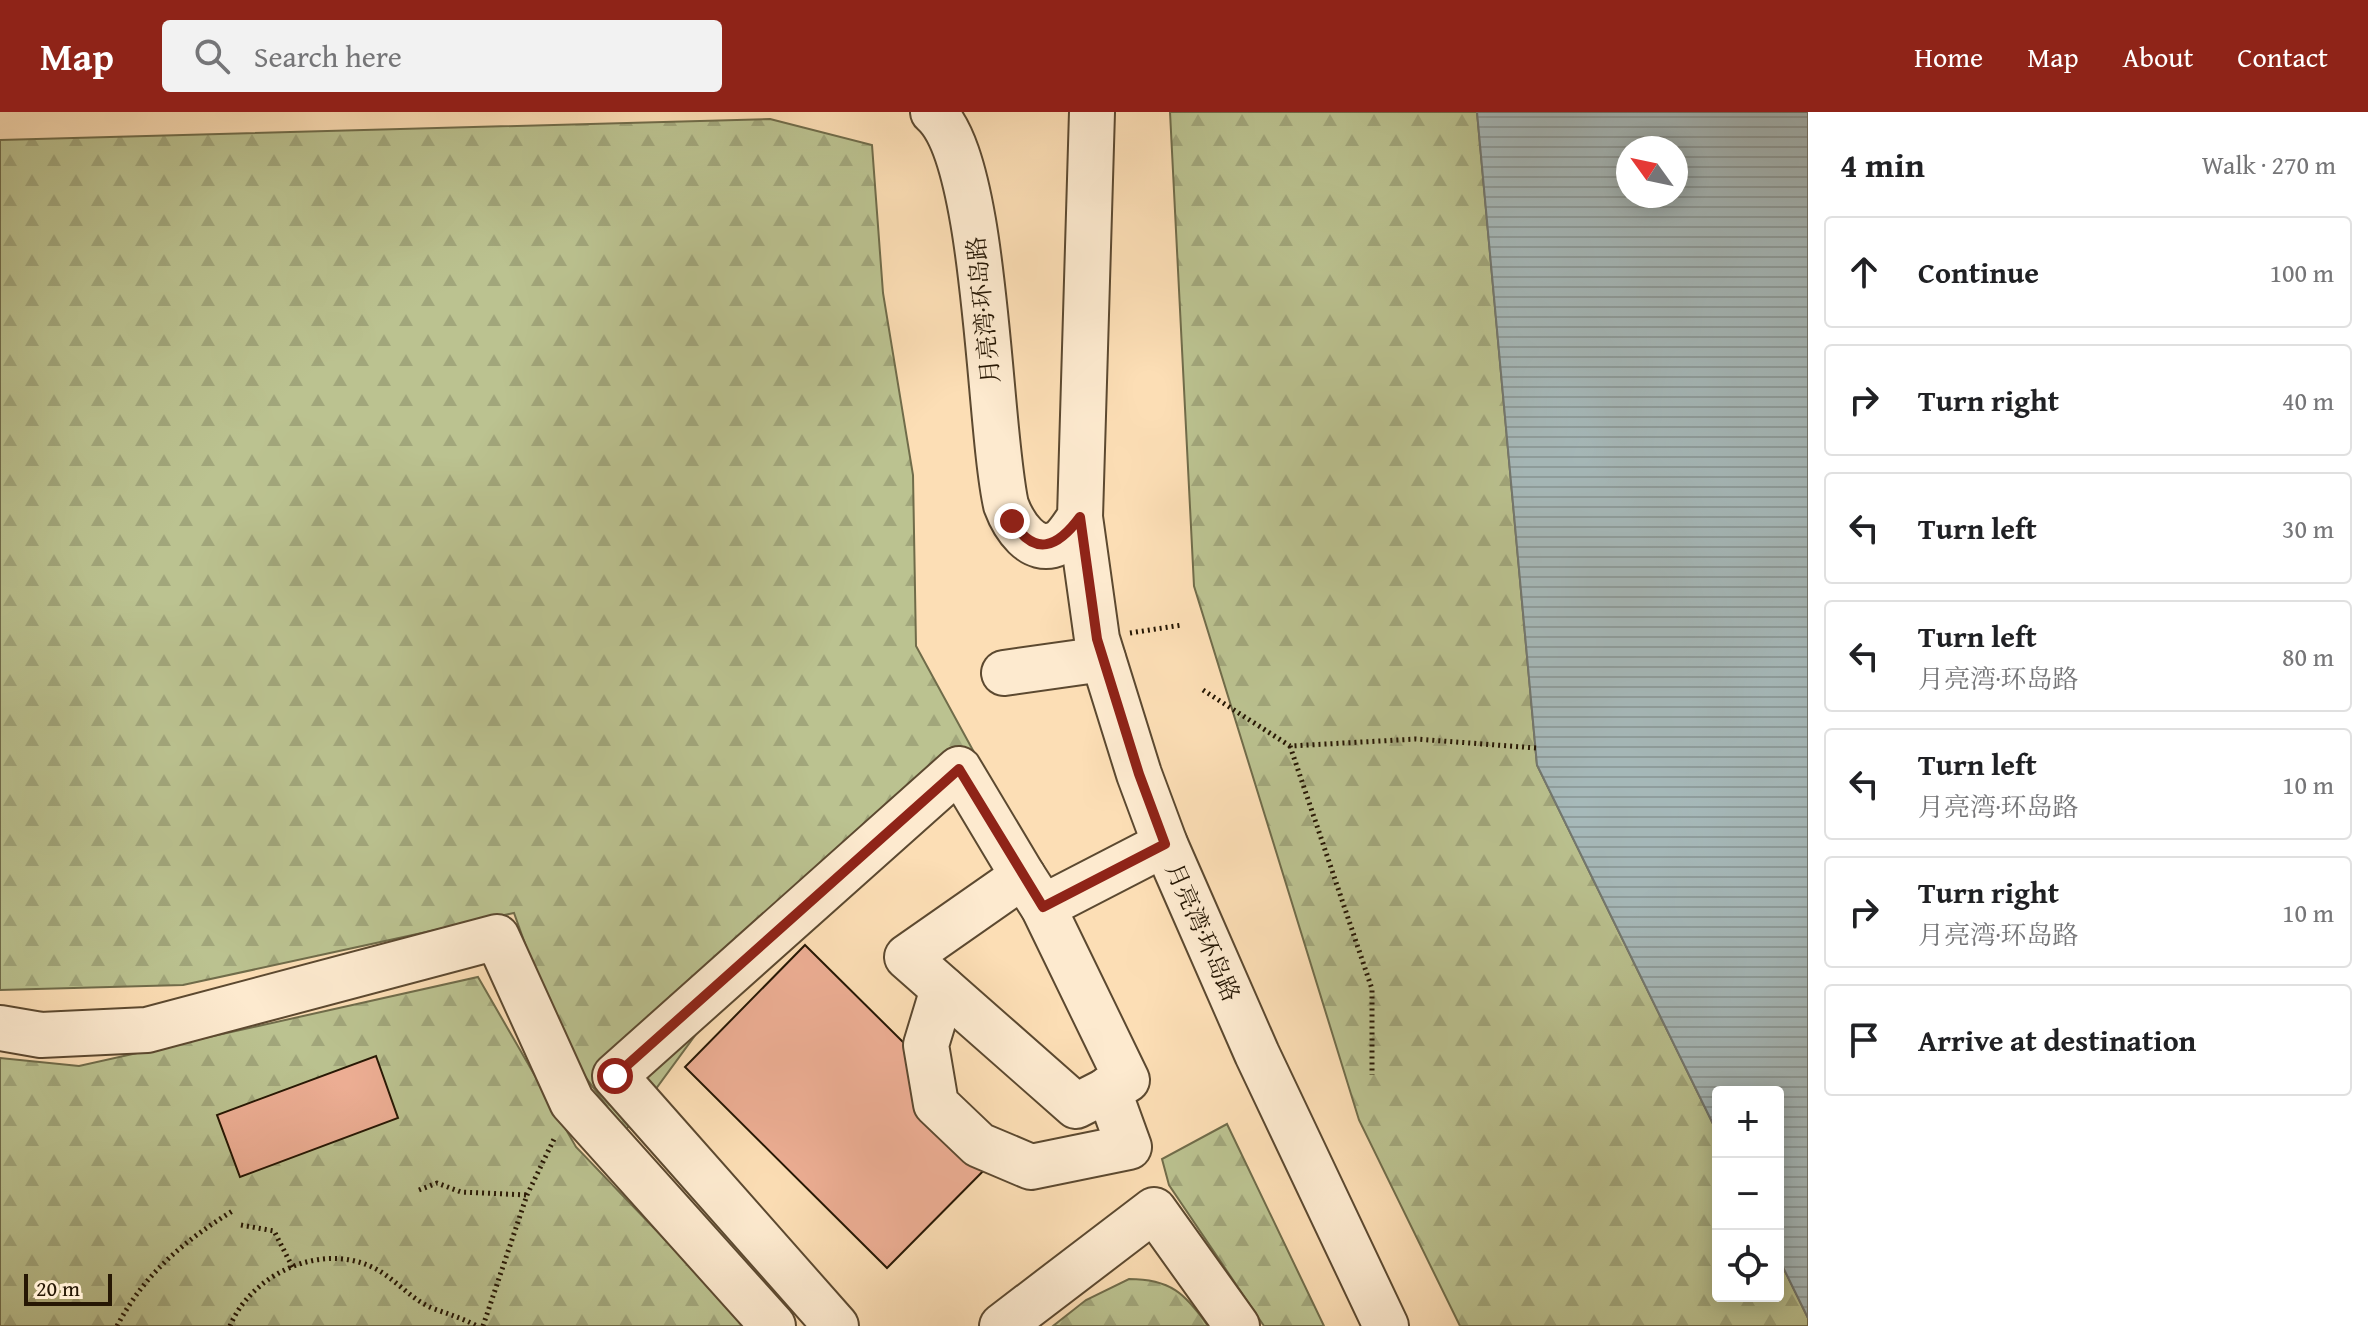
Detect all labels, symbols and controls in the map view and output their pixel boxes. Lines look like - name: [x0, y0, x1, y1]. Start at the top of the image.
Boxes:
- search box: [162, 20, 722, 92]
- text: Map: [40, 28, 114, 84]
- icon: search: [190, 34, 234, 78]
- text: Search here: [254, 34, 402, 78]
- text: Home: [1914, 36, 1983, 77]
- text: Map: [2027, 36, 2079, 77]
- text: About: [2123, 36, 2193, 77]
- text: Contact: [2237, 36, 2328, 77]
- north arrow: [1616, 136, 1688, 208]
- text: 4 min: [1840, 140, 1925, 189]
- text: Walk · 270 m: [2202, 145, 2336, 184]
- street label: 月亮湾·环岛路: [958, 235, 1008, 385]
- icon: ahead: [1842, 250, 1886, 294]
- text: Continue: [1918, 250, 2039, 294]
- text: 100 m: [2269, 253, 2334, 292]
- icon: right: [1842, 378, 1886, 422]
- text: Turn right: [1918, 378, 2059, 422]
- text: 40 m: [2282, 381, 2334, 420]
- route end: [994, 503, 1030, 539]
- icon: left: [1842, 506, 1886, 550]
- text: Turn left: [1918, 506, 2037, 550]
- text: 30 m: [2282, 509, 2334, 548]
- text: Turn left: [1918, 614, 2037, 658]
- icon: left: [1842, 634, 1886, 678]
- text: 80 m: [2282, 637, 2334, 676]
- text: 月亮湾·环岛路: [1918, 659, 2078, 698]
- text: Turn left: [1918, 742, 2037, 786]
- icon: left: [1842, 762, 1886, 806]
- text: 10 m: [2282, 765, 2334, 804]
- text: 月亮湾·环岛路: [1918, 787, 2078, 826]
- street label: 月亮湾·环岛路: [1157, 857, 1249, 1007]
- text: Turn right: [1918, 870, 2059, 914]
- icon: right: [1842, 890, 1886, 934]
- text: 10 m: [2282, 893, 2334, 932]
- text: 月亮湾·环岛路: [1918, 915, 2078, 954]
- icon: arrive: [1842, 1018, 1886, 1062]
- text: Arrive at destination: [1918, 1018, 2196, 1062]
- route start: [597, 1058, 633, 1094]
- map controls: [1712, 1086, 1784, 1302]
- button: +: [1712, 1086, 1784, 1158]
- button: −: [1712, 1158, 1784, 1230]
- button: locate: [1712, 1230, 1784, 1302]
- scale bar: [24, 1270, 112, 1306]
- text: 20 m: [36, 1272, 80, 1304]

